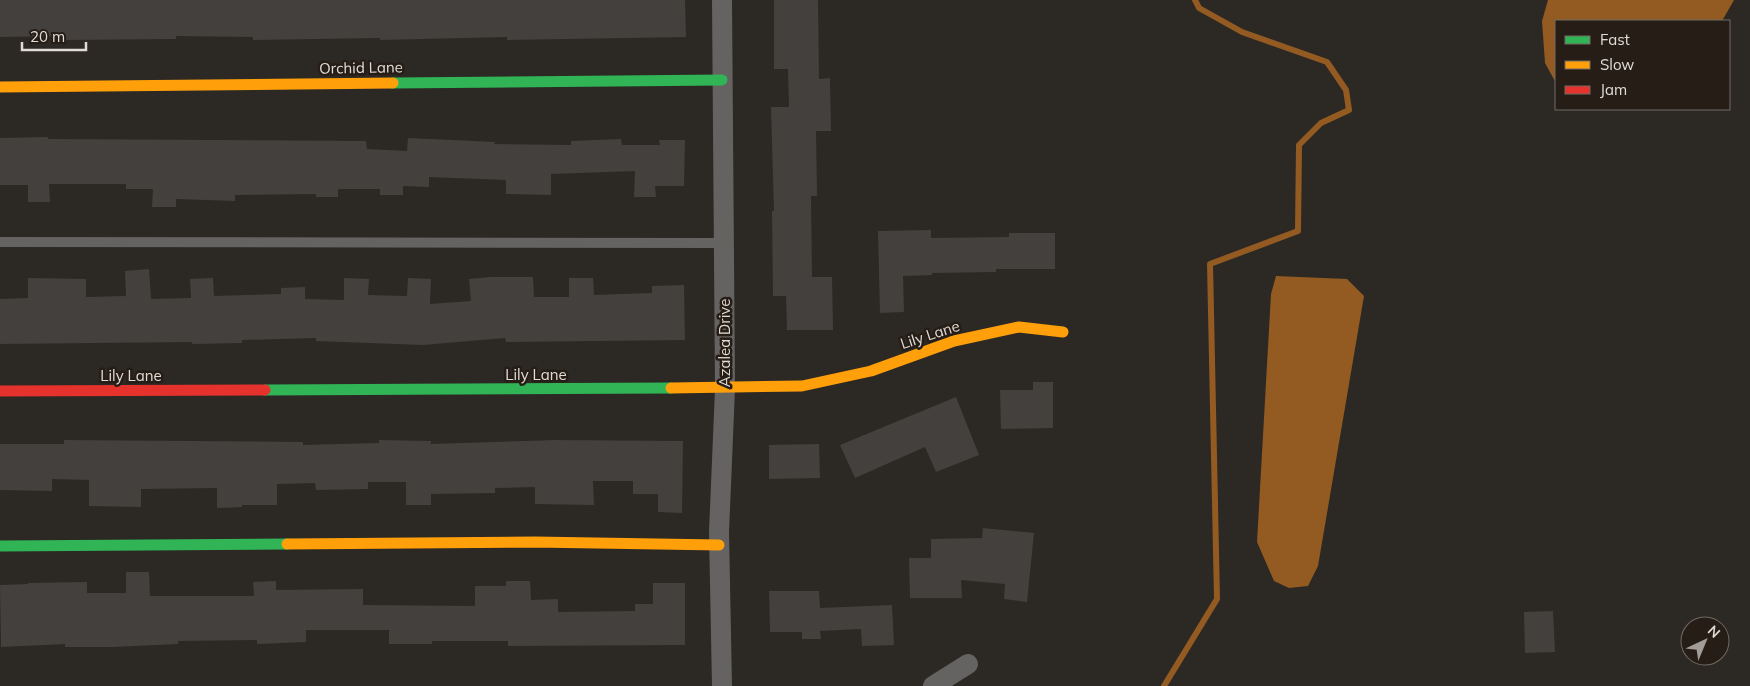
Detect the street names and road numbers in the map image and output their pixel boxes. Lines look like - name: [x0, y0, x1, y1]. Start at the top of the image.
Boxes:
- street label: Orchid Lane: [319, 57, 403, 78]
- street label: Azalea Drive: [715, 299, 734, 387]
- street label: Lily Lane: [898, 316, 962, 353]
- street label: Lily Lane: [505, 365, 567, 384]
- street label: Lily Lane: [100, 366, 162, 385]

